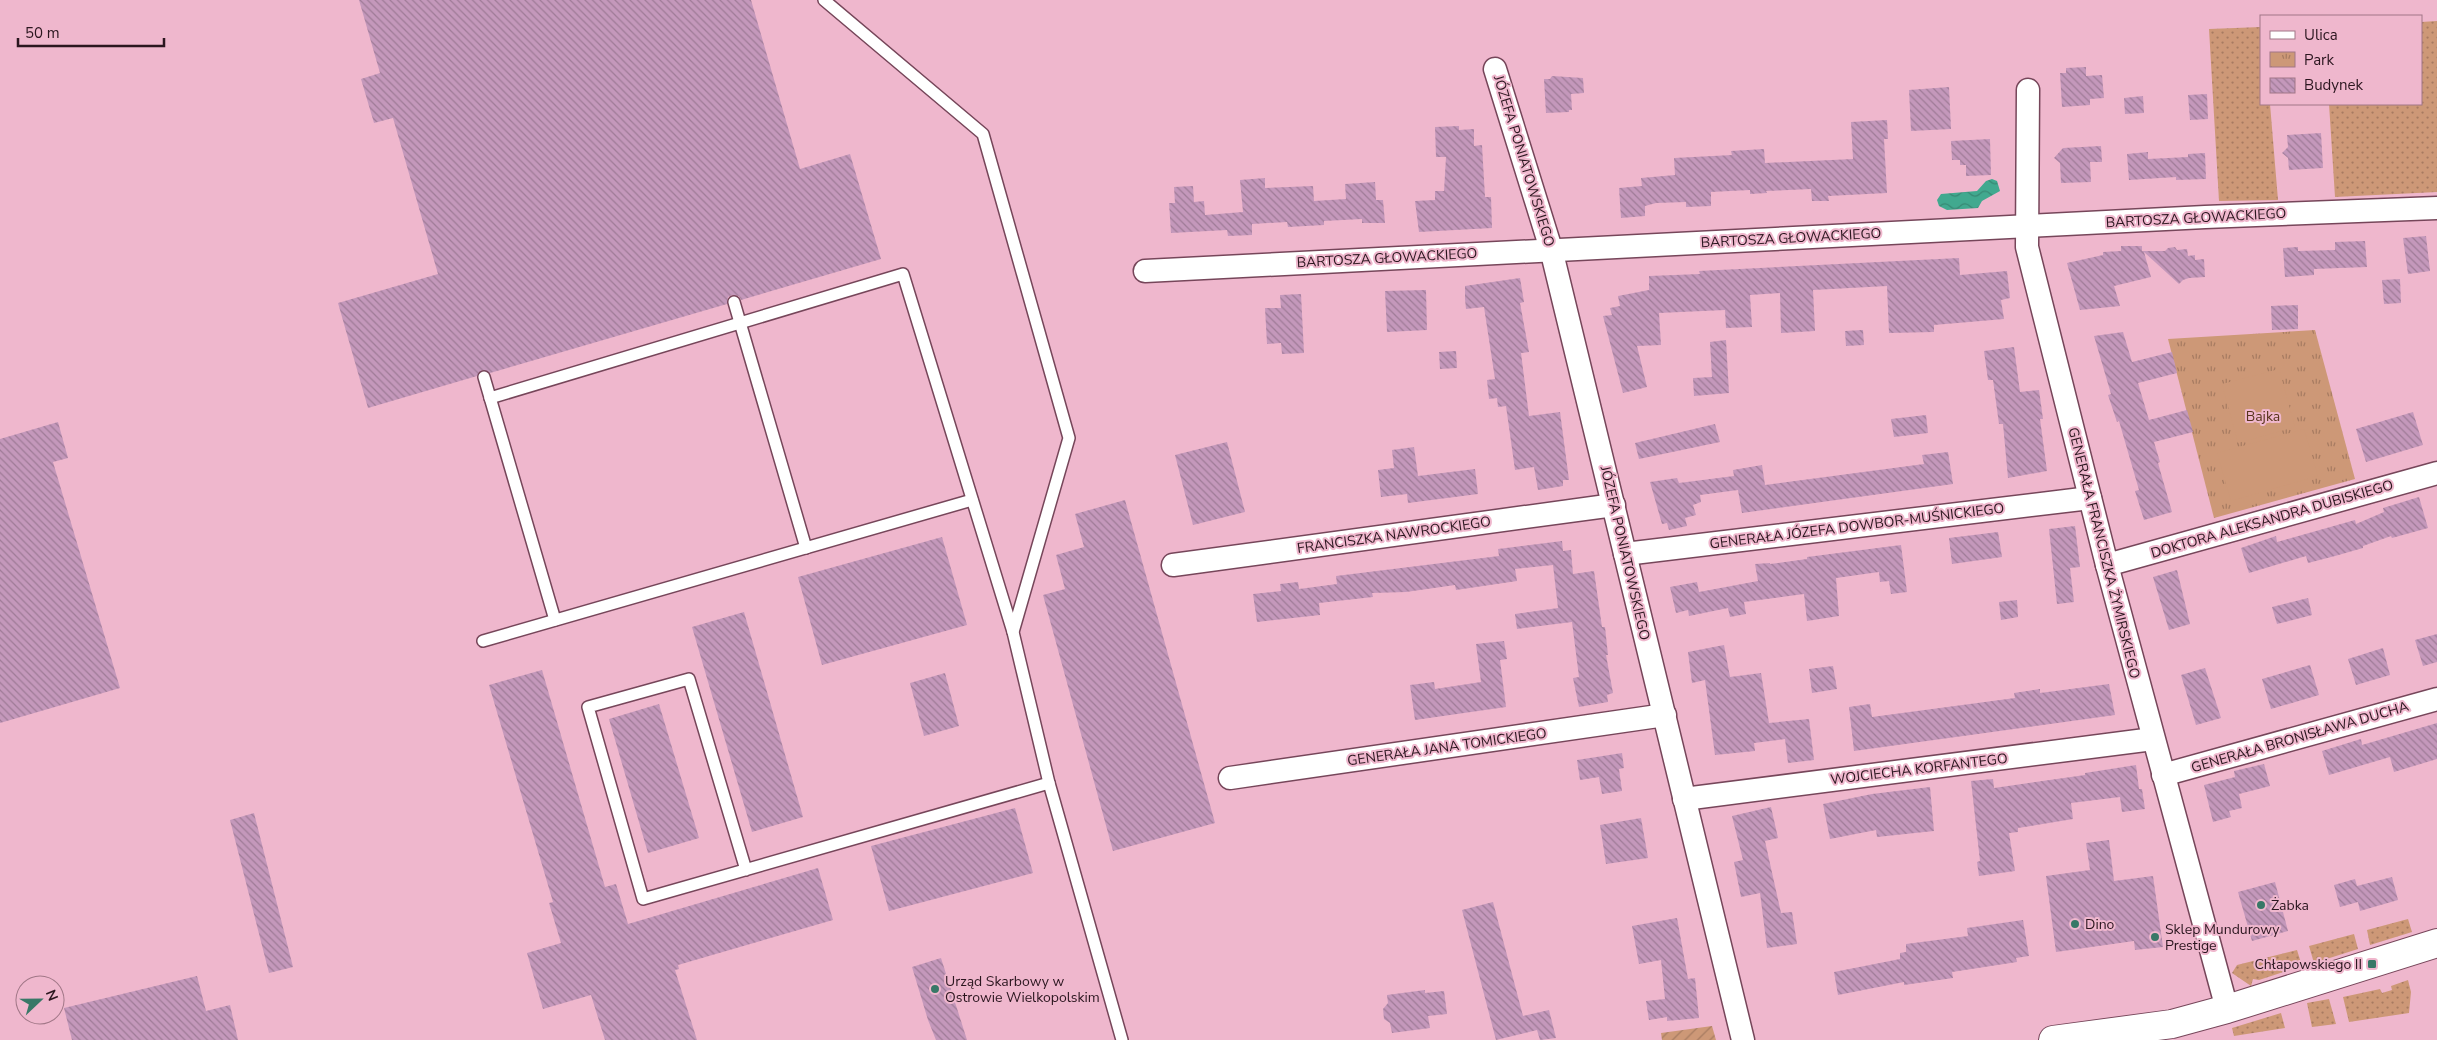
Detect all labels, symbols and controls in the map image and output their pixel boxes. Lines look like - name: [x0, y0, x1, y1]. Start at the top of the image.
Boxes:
- scale bar: [18, 15, 164, 47]
- legend: [2260, 15, 2422, 105]
- text: 50 m: [25, 23, 60, 43]
- text: Ulica: [2304, 25, 2338, 45]
- text: Park: [2304, 50, 2334, 70]
- street label: JÓZEFA PONIATOWSKIEGO: [1489, 72, 1559, 249]
- text: Budynek: [2304, 75, 2364, 95]
- street label: BARTOSZA GŁOWACKIEGO: [2105, 204, 2287, 232]
- street label: BARTOSZA GŁOWACKIEGO: [1700, 224, 1882, 252]
- street label: BARTOSZA GŁOWACKIEGO: [1296, 244, 1478, 272]
- park label: Bajka: [2246, 407, 2280, 426]
- street label: GENERAŁA FRANCISZKA ŻYMIRSKIEGO: [2064, 425, 2144, 681]
- street label: JÓZEFA PONIATOWSKIEGO: [1595, 463, 1654, 642]
- street label: DOKTORA ALEKSANDRA DUBISKIEGO: [2149, 475, 2395, 563]
- street label: GENERAŁA JÓZEFA DOWBOR-MUŚNICKIEGO: [1709, 498, 2005, 554]
- street label: FRANCISZKA NAWROCKIEGO: [1296, 512, 1492, 558]
- street label: GENERAŁA BRONISŁAWA DUCHA: [2189, 697, 2411, 777]
- street label: GENERAŁA JANA TOMICKIEGO: [1346, 724, 1548, 770]
- street label: WOJCIECHA KORFANTEGO: [1829, 749, 2009, 789]
- place label: Żabka: [2271, 896, 2309, 915]
- marker: Żabka: [2255, 899, 2267, 911]
- place label: Dino: [2085, 915, 2115, 934]
- marker: Dino: [2069, 918, 2081, 930]
- place label: Sklep Mundurowy Prestige: [2165, 920, 2280, 955]
- marker: Sklep Mundurowy Prestige: [2149, 931, 2161, 943]
- place label: Chłapowskiego II: [2254, 955, 2362, 974]
- marker: Chłapowskiego II: [2366, 958, 2378, 970]
- place label: Urząd Skarbowy w Ostrowie Wielkopolskim: [945, 972, 1100, 1007]
- north arrow: [15, 975, 65, 1025]
- marker: Urząd Skarbowy w Ostrowie Wielkopolskim: [929, 983, 941, 995]
- text: N: [41, 987, 62, 1004]

